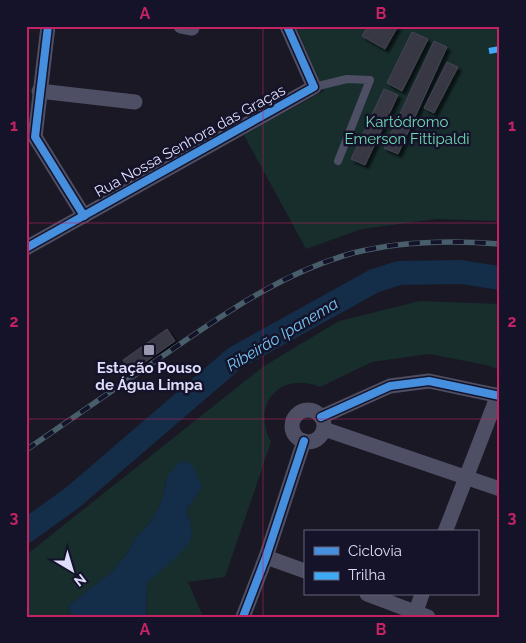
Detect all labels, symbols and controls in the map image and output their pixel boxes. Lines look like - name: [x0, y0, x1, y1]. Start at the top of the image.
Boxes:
- text: A: [140, 4, 151, 23]
- text: B: [376, 4, 387, 23]
- street label: Rua Nossa Senhora das Graças: [91, 81, 289, 201]
- park label: Kartódromo Emerson Fittipaldi: [344, 113, 470, 148]
- text: 1: [10, 116, 18, 135]
- text: 1: [508, 116, 516, 135]
- water label: Ribeirão Ipanema: [223, 293, 342, 375]
- text: 2: [9, 312, 19, 331]
- text: 2: [507, 312, 517, 331]
- marker: Estação Pouso de Água Limpa: [142, 343, 156, 357]
- place label: Estação Pouso de Água Limpa: [95, 359, 203, 394]
- text: 3: [10, 508, 19, 527]
- text: 3: [508, 508, 517, 527]
- legend: [304, 530, 478, 596]
- text: Ciclovia: [348, 542, 402, 560]
- north arrow: [48, 546, 98, 596]
- text: Trilha: [348, 566, 385, 584]
- text: N: [71, 571, 89, 590]
- text: A: [140, 620, 151, 639]
- text: B: [376, 620, 387, 639]

